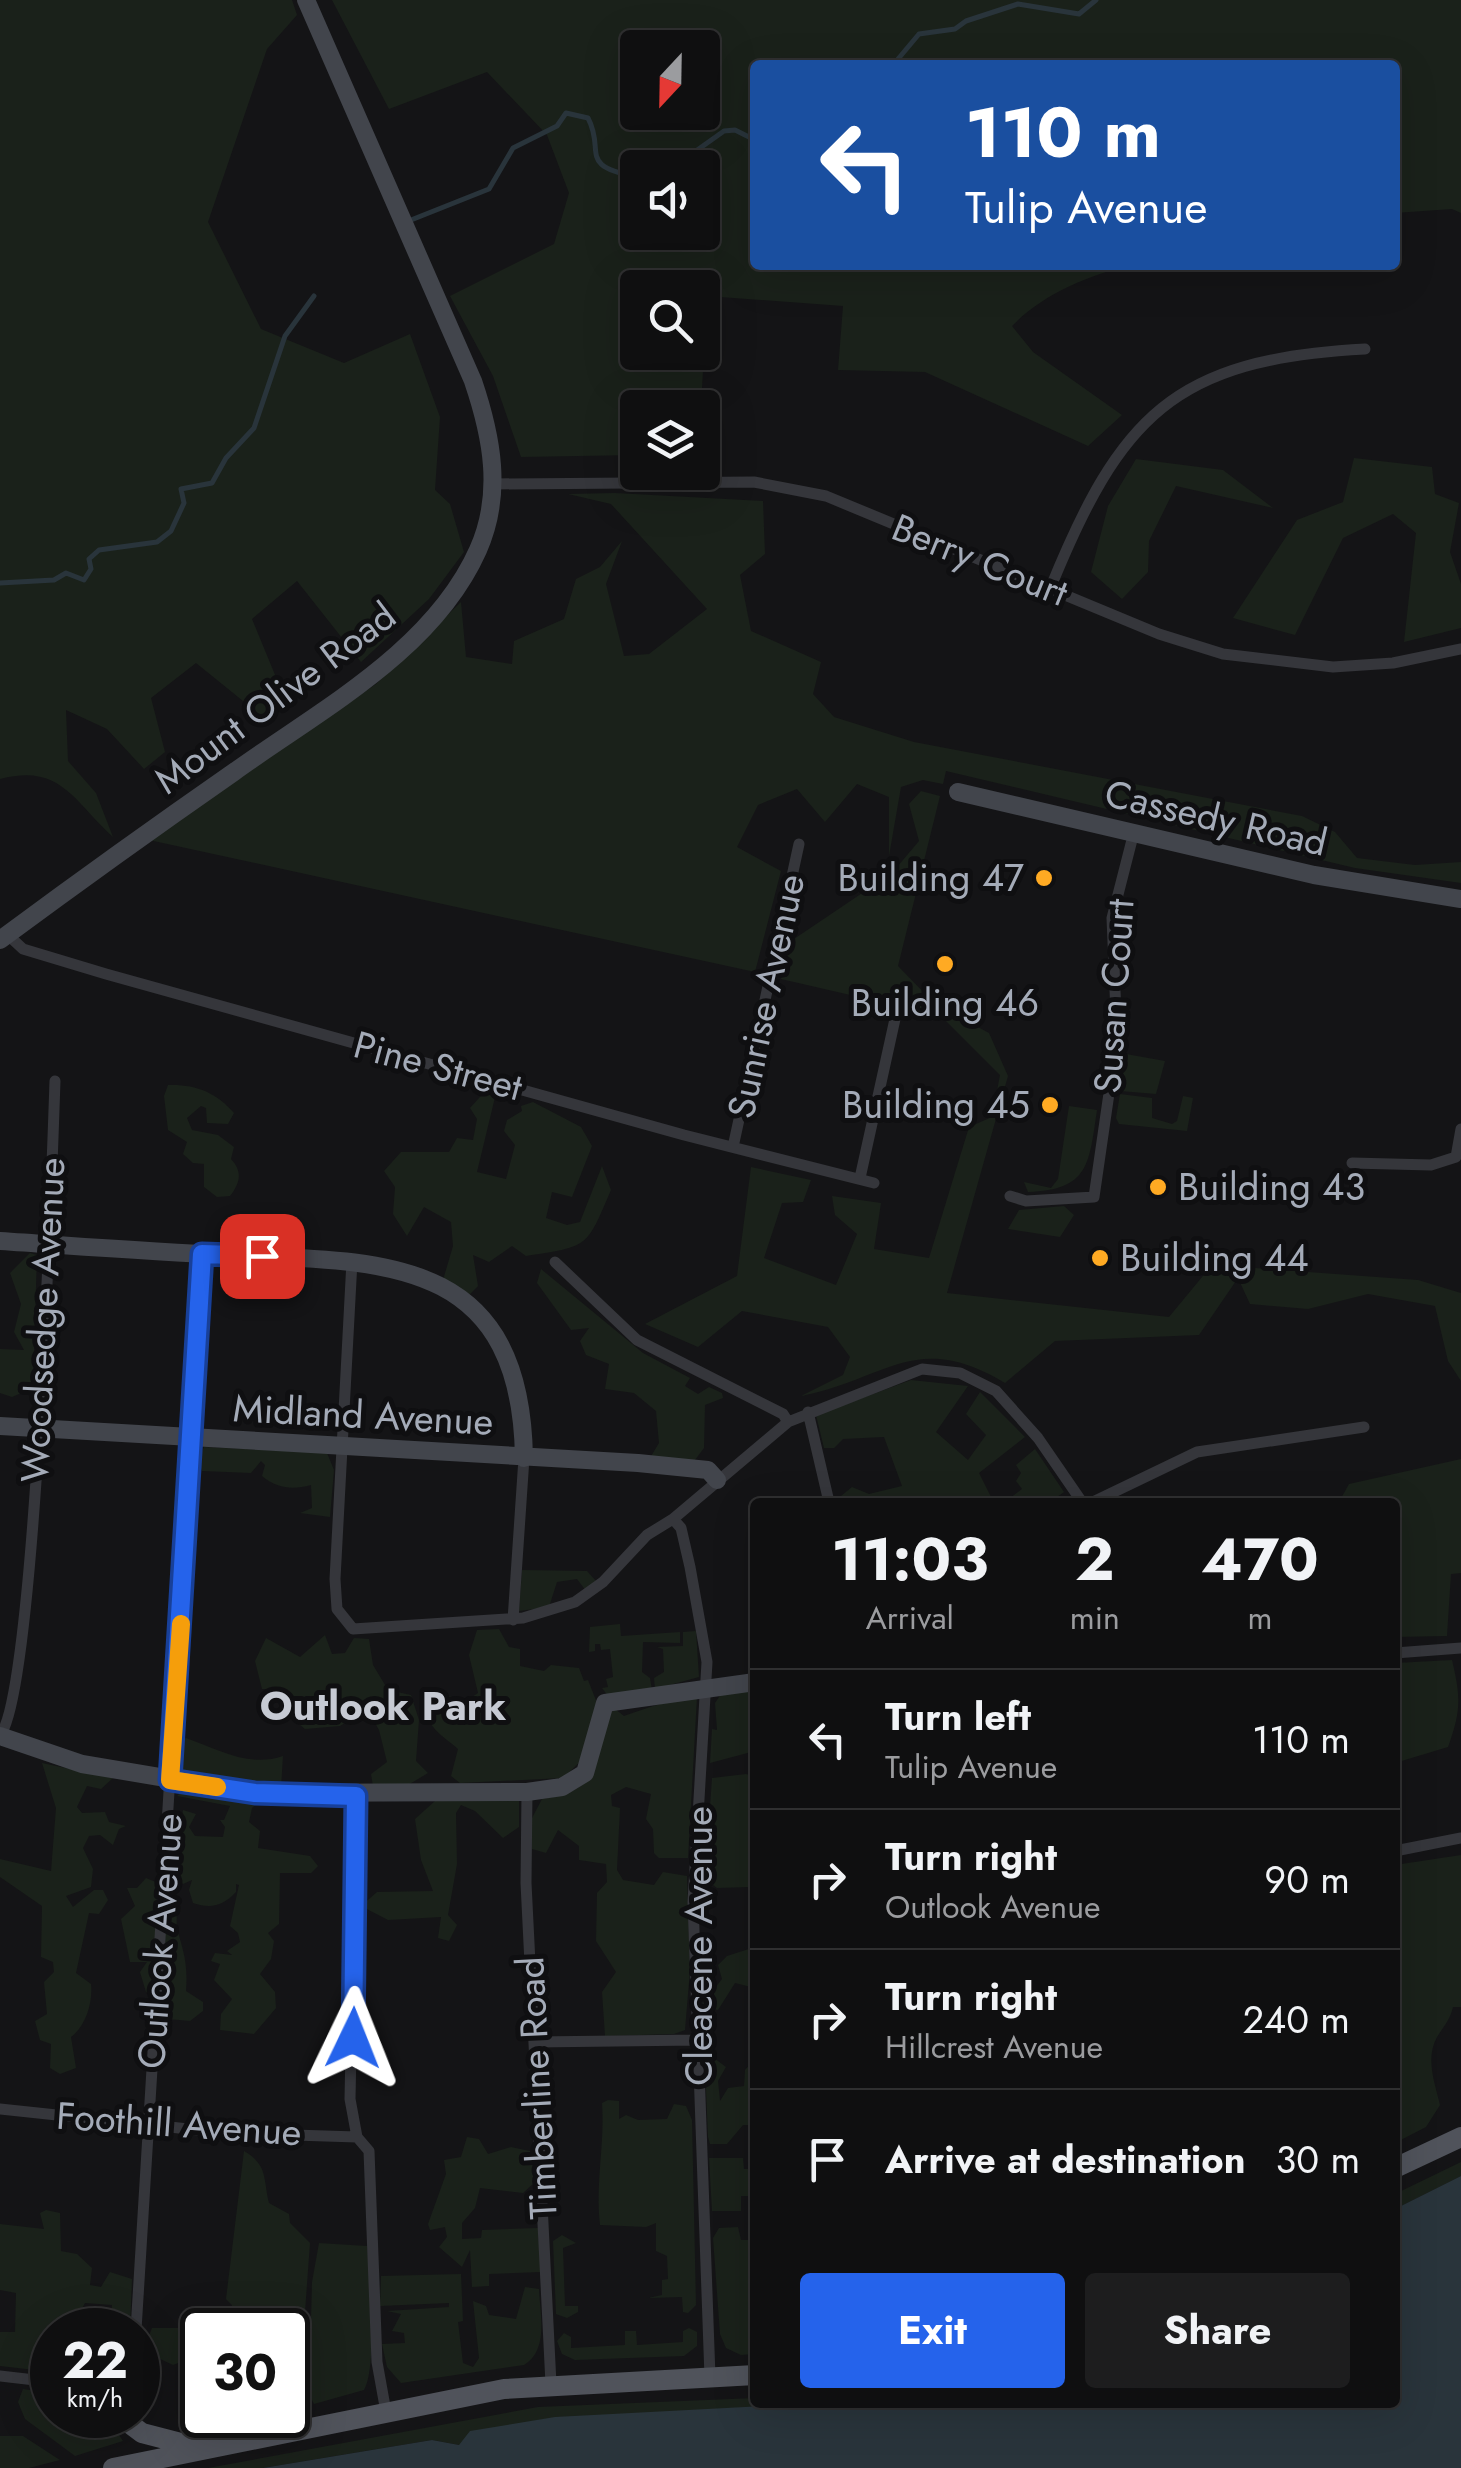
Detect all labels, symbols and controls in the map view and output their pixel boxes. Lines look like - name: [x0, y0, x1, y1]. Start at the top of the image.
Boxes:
- north arrow: [620, 30, 720, 130]
- map controls: [620, 30, 720, 490]
- text: 110 m: [965, 82, 1161, 183]
- icon: left: [800, 100, 930, 230]
- button: sound: [620, 150, 720, 250]
- text: Tulip Avenue: [965, 175, 1207, 240]
- button: search: [620, 270, 720, 370]
- button: layers: [620, 390, 720, 490]
- street label: Berry Court: [884, 499, 1076, 620]
- street label: Mount Olive Road: [142, 588, 407, 807]
- street label: Cassedy Road: [1100, 765, 1333, 870]
- place label: Building 47: [838, 850, 1024, 905]
- marker: Building 47: [1033, 867, 1055, 889]
- street label: Sunrise Avenue: [713, 869, 818, 1123]
- street label: Susan Court: [1079, 897, 1148, 1095]
- marker: Building 46: [934, 953, 956, 975]
- place label: Building 46: [851, 975, 1039, 1030]
- street label: Pine Street: [348, 1017, 528, 1114]
- place label: Building 45: [842, 1077, 1030, 1132]
- marker: Building 45: [1039, 1094, 1061, 1116]
- street label: Woodsedge Avenue: [7, 1156, 78, 1484]
- place label: Building 43: [1178, 1159, 1365, 1214]
- marker: Building 43: [1147, 1176, 1169, 1198]
- pin: [220, 1214, 305, 1299]
- icon: arrive: [235, 1229, 290, 1284]
- place label: Building 44: [1120, 1230, 1309, 1285]
- marker: Building 44: [1089, 1247, 1111, 1269]
- street label: Midland Avenue: [231, 1380, 495, 1449]
- text: 11:03: [831, 1516, 989, 1603]
- text: 2: [1075, 1516, 1114, 1603]
- text: 470: [1201, 1516, 1319, 1603]
- text: Arrival: [866, 1595, 954, 1641]
- text: min: [1070, 1595, 1120, 1641]
- text: m: [1247, 1595, 1272, 1641]
- district label: Outlook Park: [260, 1677, 506, 1735]
- text: Turn left: [885, 1689, 1031, 1744]
- icon: left: [800, 1712, 855, 1767]
- text: 110 m: [1252, 1712, 1350, 1767]
- text: Tulip Avenue: [885, 1744, 1057, 1790]
- street label: Cleacene Avenue: [671, 1806, 726, 2086]
- street label: Outlook Avenue: [123, 1811, 196, 2070]
- text: Turn right: [885, 1829, 1057, 1884]
- icon: right: [800, 1852, 855, 1907]
- text: 90 m: [1264, 1852, 1350, 1907]
- text: Outlook Avenue: [885, 1884, 1100, 1930]
- street label: Timberline Road: [502, 1955, 571, 2221]
- text: Turn right: [885, 1969, 1057, 2024]
- position arrow: [301, 1986, 405, 2090]
- icon: right: [800, 1992, 855, 2047]
- text: 240 m: [1242, 1992, 1350, 2047]
- text: Hillcrest Avenue: [885, 2024, 1103, 2070]
- street label: Foothill Avenue: [55, 2088, 303, 2159]
- icon: arrive: [800, 2132, 855, 2187]
- text: Arrive at destination: [885, 2132, 1246, 2187]
- text: 30 m: [1276, 2132, 1360, 2187]
- button: Exit: [800, 2273, 1065, 2388]
- button: Share: [1085, 2273, 1350, 2388]
- speed limit sign: 30: [180, 2308, 310, 2438]
- text: 22: [62, 2324, 128, 2397]
- text: km/h: [67, 2380, 123, 2416]

